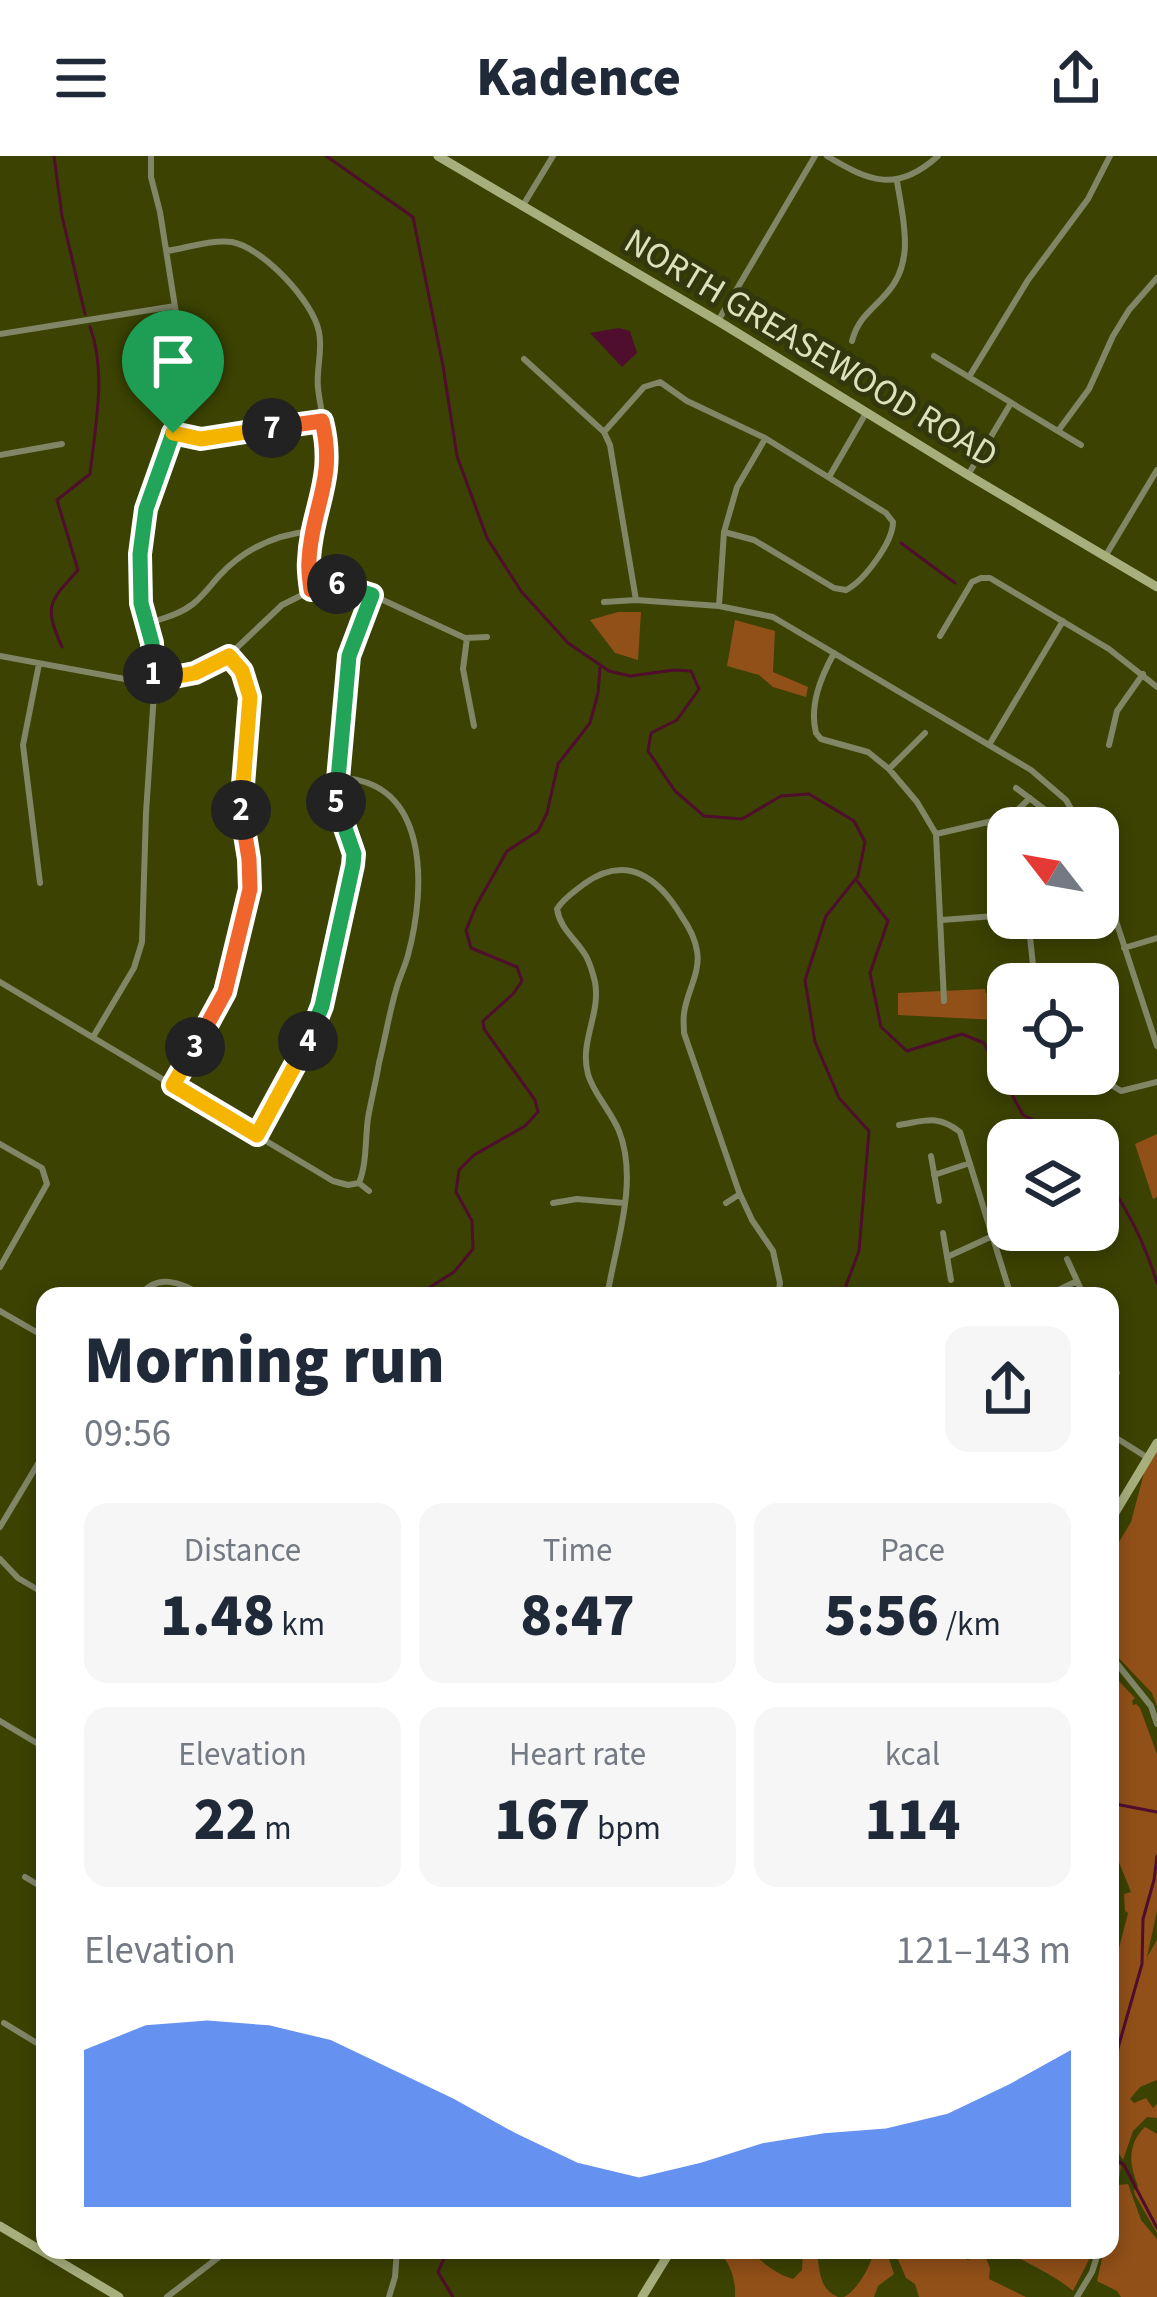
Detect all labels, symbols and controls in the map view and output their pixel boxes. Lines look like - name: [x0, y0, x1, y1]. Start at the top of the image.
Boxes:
- text: Kadence: [476, 40, 681, 117]
- icon: menu: [48, 45, 114, 111]
- icon: share: [1043, 45, 1109, 111]
- street label: NORTH GREASEWOOD ROAD: [615, 216, 1007, 480]
- pin: [122, 310, 224, 433]
- icon: arrive: [140, 328, 206, 394]
- pin: 7: [242, 398, 302, 458]
- text: 7: [263, 404, 281, 451]
- pin: 6: [307, 554, 367, 614]
- text: 6: [328, 560, 346, 607]
- pin: 1: [123, 644, 183, 704]
- text: 1: [144, 650, 162, 697]
- pin: 5: [306, 772, 366, 832]
- text: 5: [327, 778, 345, 825]
- pin: 2: [211, 780, 271, 840]
- text: 2: [232, 786, 250, 833]
- north arrow: [987, 807, 1119, 939]
- map controls: [987, 807, 1119, 1251]
- button: locate: [987, 963, 1119, 1095]
- pin: 4: [278, 1011, 338, 1071]
- pin: 3: [165, 1017, 225, 1077]
- text: 4: [299, 1017, 317, 1064]
- text: 3: [186, 1023, 204, 1070]
- button: layers: [987, 1119, 1119, 1251]
- text: Morning run: [84, 1314, 445, 1408]
- button: share: [945, 1326, 1071, 1452]
- text: 09:56: [84, 1406, 171, 1462]
- text: Distance: [184, 1527, 301, 1574]
- text: Time: [543, 1527, 612, 1574]
- text: Pace: [880, 1527, 945, 1574]
- text: 1.48: [160, 1574, 275, 1659]
- text: 8:47: [520, 1574, 635, 1659]
- text: 5:56: [824, 1574, 939, 1659]
- text: km: [275, 1601, 325, 1648]
- text: /km: [939, 1601, 1001, 1648]
- text: Elevation: [178, 1731, 307, 1778]
- text: Heart rate: [509, 1731, 646, 1778]
- text: kcal: [885, 1731, 940, 1778]
- text: 22: [193, 1778, 258, 1863]
- text: 167: [494, 1778, 590, 1863]
- text: 114: [864, 1778, 961, 1863]
- text: m: [258, 1805, 292, 1852]
- text: bpm: [590, 1805, 661, 1852]
- text: Elevation: [84, 1923, 236, 1979]
- text: 121–143 m: [896, 1923, 1071, 1979]

